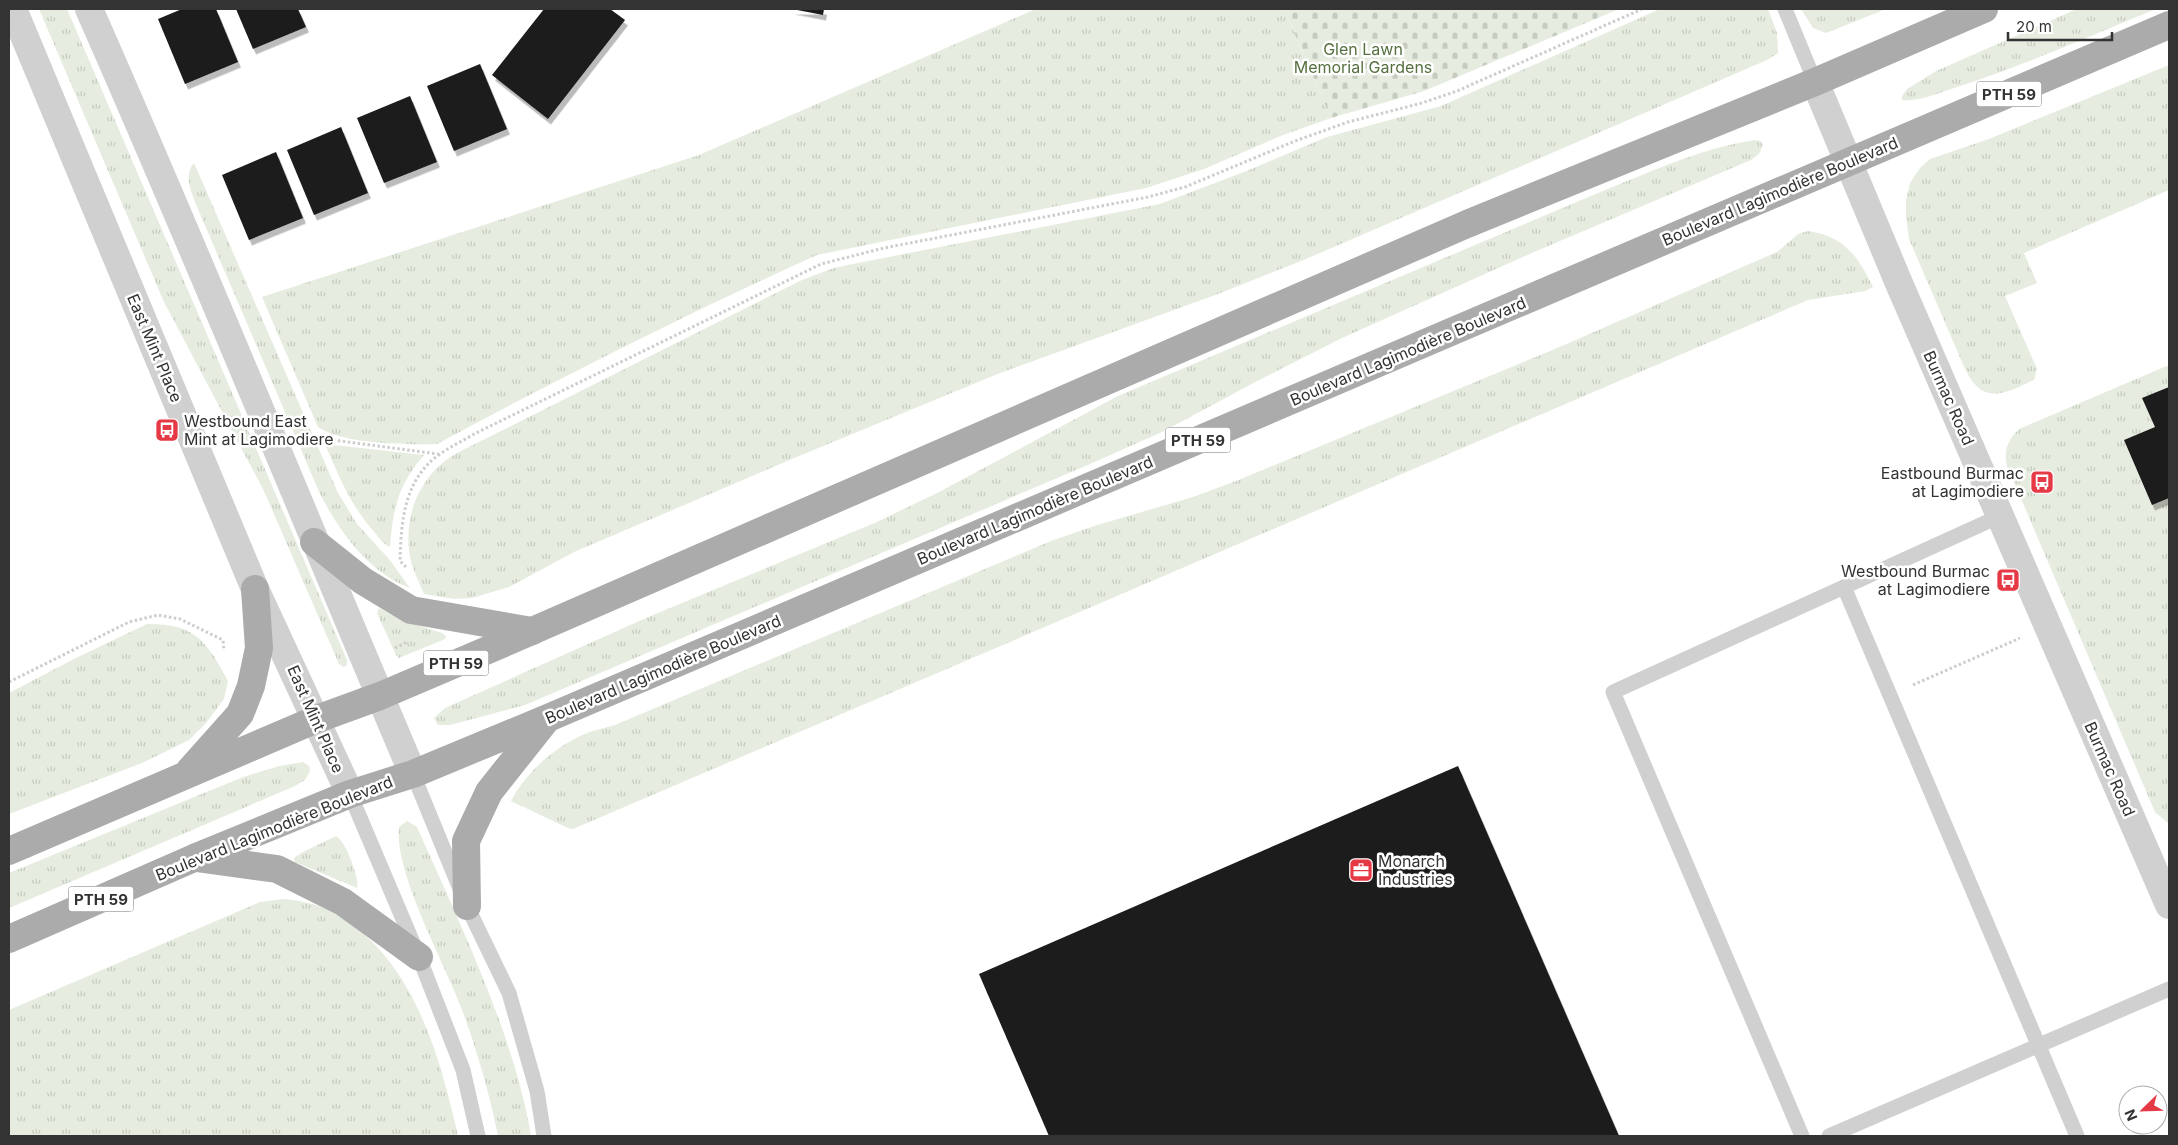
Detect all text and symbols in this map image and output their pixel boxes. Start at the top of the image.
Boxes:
scale bar [2008,10,2112,42]
text: 20 m [2016,17,2052,36]
park label: Glen Lawn Memorial Gardens [1294,39,1432,77]
road number: PTH 59 [1976,82,2042,106]
street label: Boulevard Lagimodière Boulevard [1659,132,1901,250]
street label: East Mint Place [123,291,187,405]
street label: Boulevard Lagimodière Boulevard [1287,292,1529,410]
street label: Burmac Road [1919,348,1979,448]
place label: Westbound East Mint at Lagimodiere [184,411,334,449]
bus stop icon: Westbound East Mint at Lagimodiere [154,417,180,443]
road number: PTH 59 [1166,428,1230,452]
street label: Boulevard Lagimodière Boulevard [914,451,1156,569]
place label: Eastbound Burmac at Lagimodiere [1881,463,2024,501]
bus stop icon: Eastbound Burmac at Lagimodiere [2029,469,2055,495]
place label: Westbound Burmac at Lagimodiere [1841,561,1990,599]
bus stop icon: Westbound Burmac at Lagimodiere [1995,567,2021,593]
street label: Boulevard Lagimodière Boulevard [542,610,784,728]
road number: PTH 59 [424,650,488,676]
street label: East Mint Place [283,662,349,776]
street label: Burmac Road [2080,719,2140,819]
street label: Boulevard Lagimodière Boulevard [152,771,396,885]
place label: Monarch Industries [1378,851,1453,889]
office icon: Monarch Industries [1348,857,1374,883]
road number: PTH 59 [68,886,134,912]
north arrow [2118,1085,2168,1135]
text: N [2121,1107,2140,1124]

